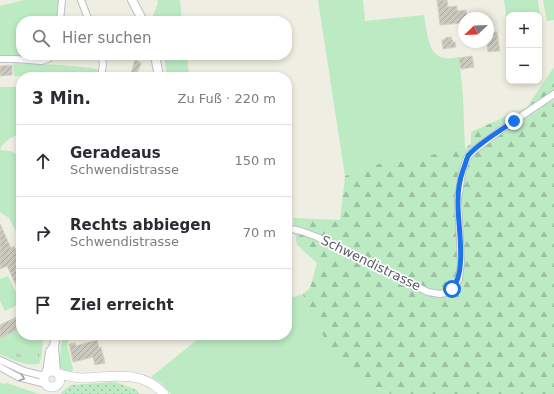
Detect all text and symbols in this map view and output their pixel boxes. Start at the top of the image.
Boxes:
north arrow [458,12,494,48]
map controls [506,12,542,84]
button: + [506,12,542,48]
search box [16,16,292,60]
icon: search [30,27,52,49]
text: Hier suchen [62,29,151,47]
button: − [506,48,542,84]
text: 3 Min. [32,88,91,108]
text: Zu Fuß · 220 m [178,91,276,106]
route end [505,112,523,130]
text: Geradeaus [70,144,161,162]
icon: ahead [32,150,54,172]
text: 150 m [234,153,276,168]
text: Schwendistrasse [70,162,179,177]
text: Rechts abbiegen [70,216,211,234]
icon: right [32,222,54,244]
text: 70 m [243,225,276,240]
street label: Schwendistrasse [319,232,423,294]
text: Schwendistrasse [70,234,179,249]
route start [443,280,461,298]
icon: arrive [32,294,54,316]
text: Ziel erreicht [70,296,174,314]
one-way arrow [18,373,25,381]

